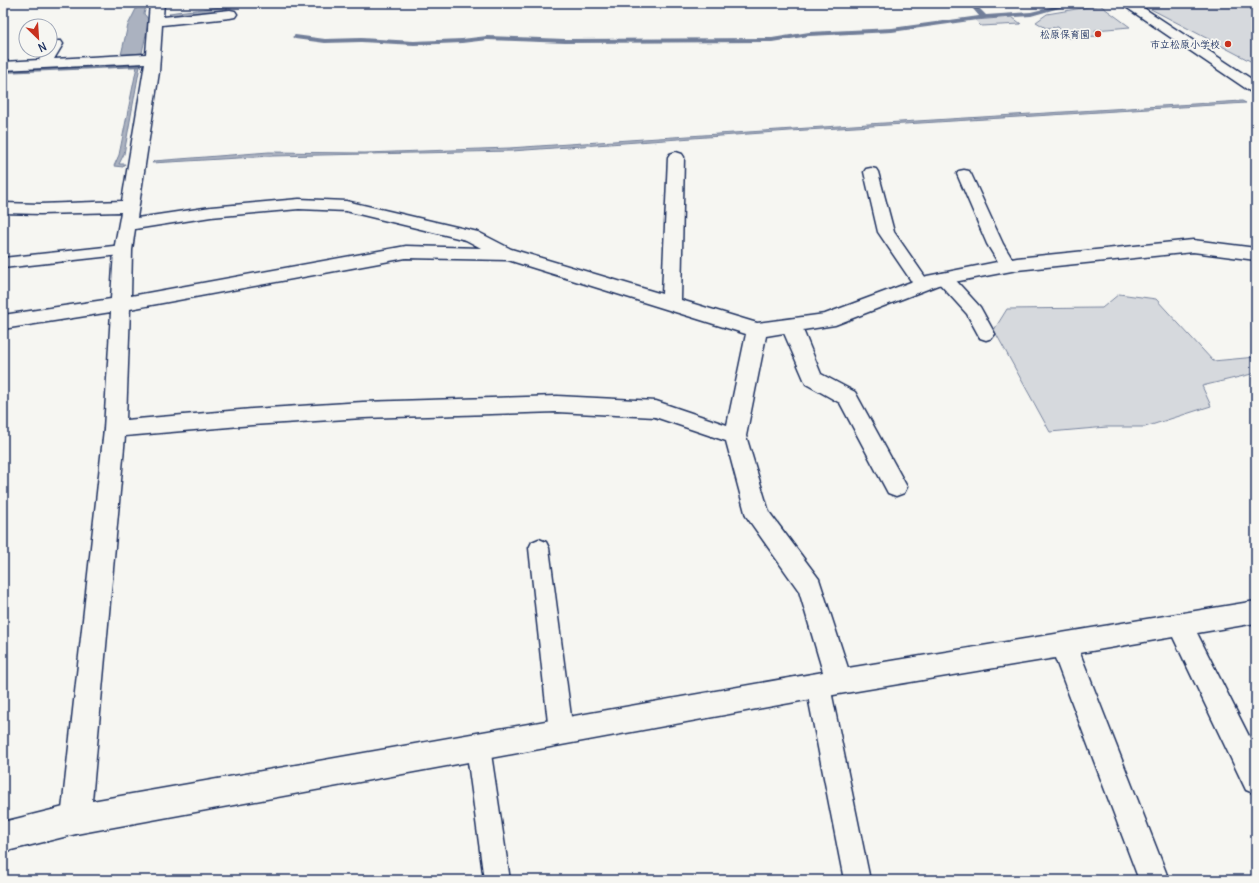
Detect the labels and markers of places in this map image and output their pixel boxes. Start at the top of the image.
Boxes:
place label: 松原保育園 [1040,28,1090,41]
marker: 松原保育園 [1093,29,1103,39]
place label: 市立松原小学校 [1150,38,1220,51]
marker: 市立松原小学校 [1223,39,1233,49]

